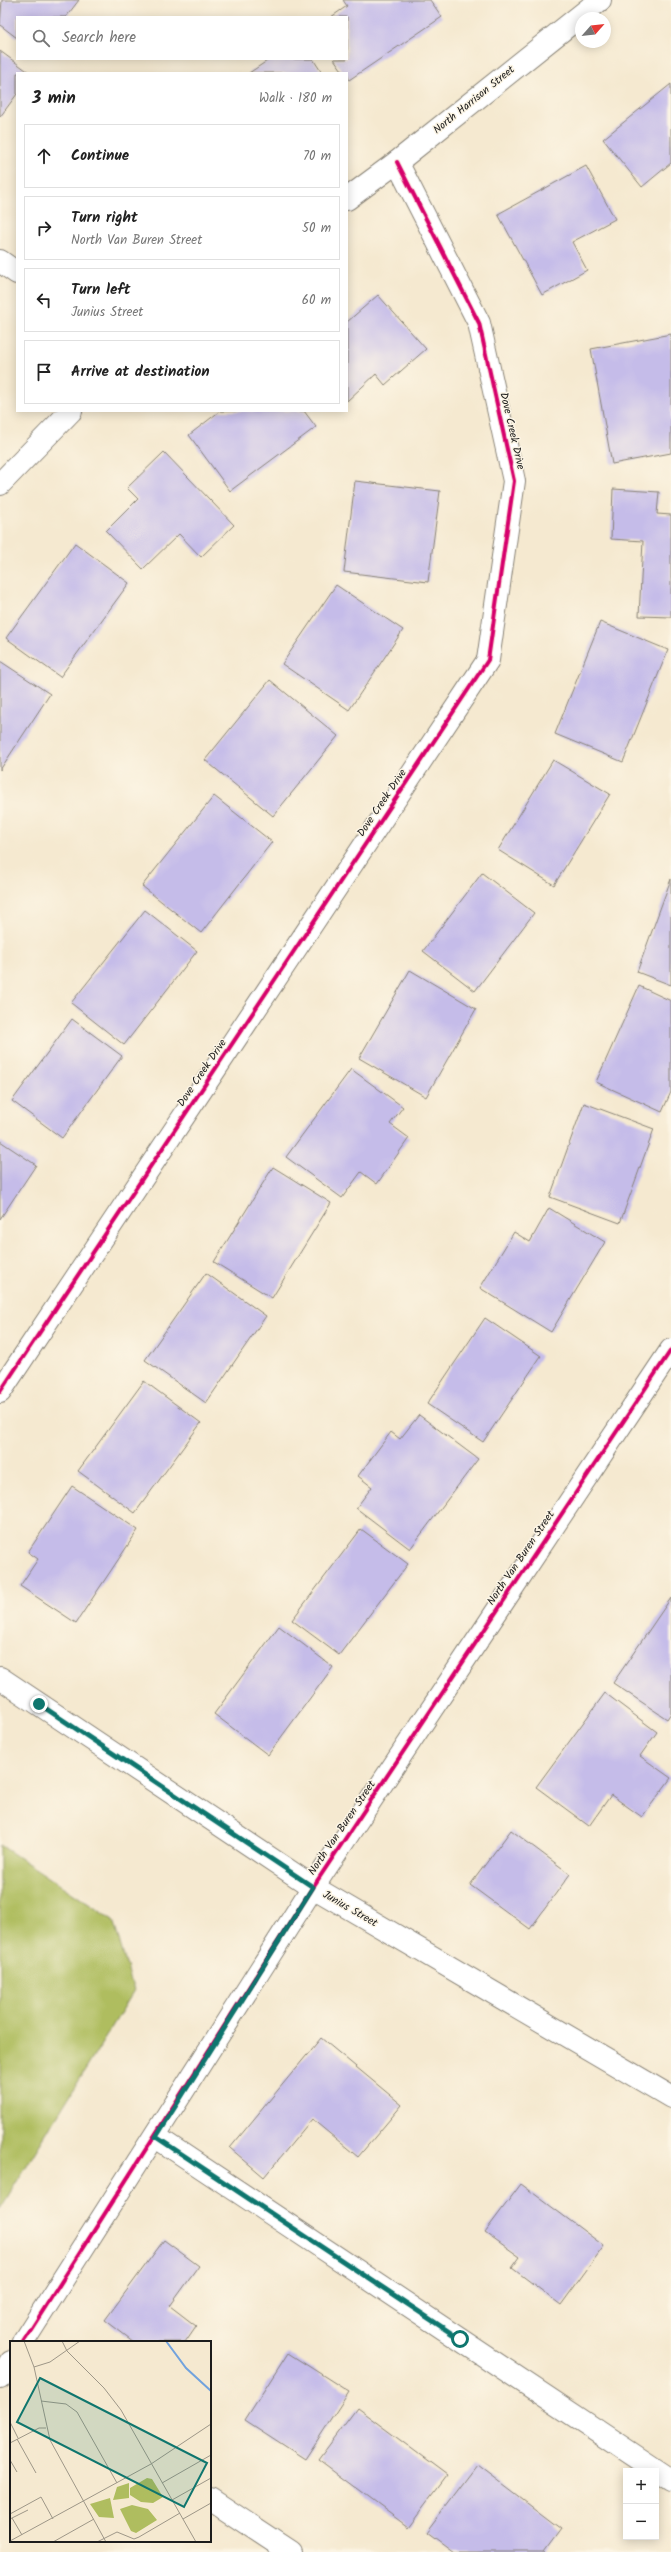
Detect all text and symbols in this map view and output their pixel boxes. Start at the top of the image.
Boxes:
north arrow [575,12,611,48]
search box [16,16,348,60]
text: Search here [62,26,136,50]
icon: search [30,27,52,49]
street label: North Harrison Street [429,61,519,139]
text: 3 min [32,85,76,112]
text: Walk · 180 m [259,88,332,109]
text: Continue [71,144,129,168]
icon: ahead [33,145,55,167]
text: 70 m [303,146,331,167]
text: Turn right [71,206,138,230]
icon: right [33,217,55,239]
text: 50 m [302,218,331,239]
text: North Van Buren Street [71,230,202,251]
text: Turn left [71,278,131,302]
icon: left [33,289,55,311]
text: 60 m [302,290,331,311]
text: Junius Street [71,302,143,323]
text: Arrive at destination [71,360,210,384]
icon: arrive [33,361,55,383]
street label: Dove Creek Drive [494,391,530,471]
street label: Dove Creek Drive [353,765,411,841]
street label: Dove Creek Drive [173,1035,231,1111]
street label: North Van Buren Street [483,1506,560,1609]
route end [30,1695,48,1713]
street label: North Van Buren Street [304,1776,381,1879]
street label: Junius Street [319,1886,382,1932]
route start [451,2330,469,2348]
inset map [10,2341,211,2542]
map controls [623,2468,659,2540]
button: + [623,2468,659,2504]
button: − [623,2504,659,2540]

